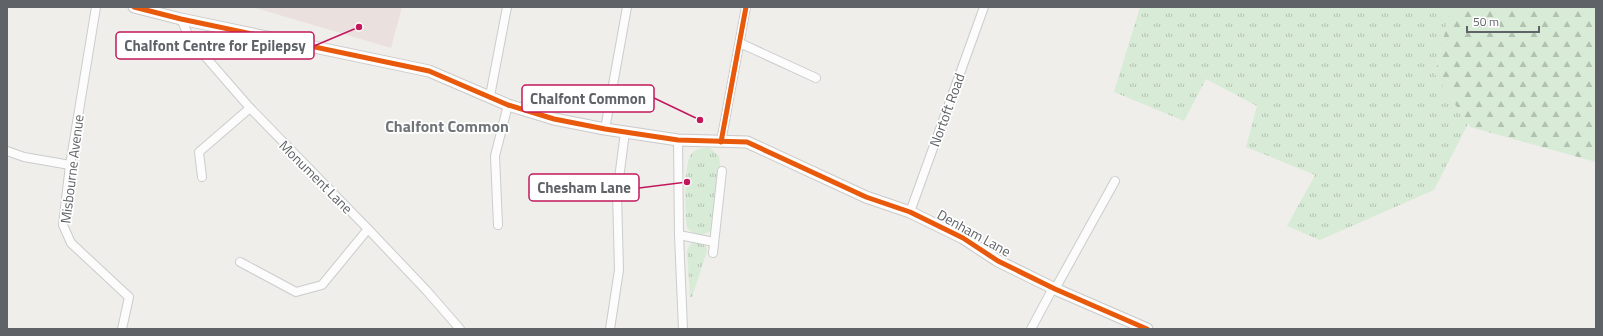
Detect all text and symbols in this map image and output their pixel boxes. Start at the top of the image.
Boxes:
scale bar [1467,8,1539,34]
text: 50 m [1473,12,1499,31]
callout: Chalfont Centre for Epilepsy [116,32,314,59]
text: Chalfont Centre for Epilepsy [124,34,306,57]
street label: Nortoft Road [924,70,970,150]
callout: Chalfont Common [522,85,654,112]
text: Chalfont Common [530,87,646,110]
street label: Misbourne Avenue [54,113,89,225]
district label: Chalfont Common [385,114,509,138]
street label: Monument Lane [275,135,358,218]
callout: Chesham Lane [529,174,639,201]
text: Chesham Lane [537,176,631,199]
street label: Denham Lane [934,204,1015,261]

